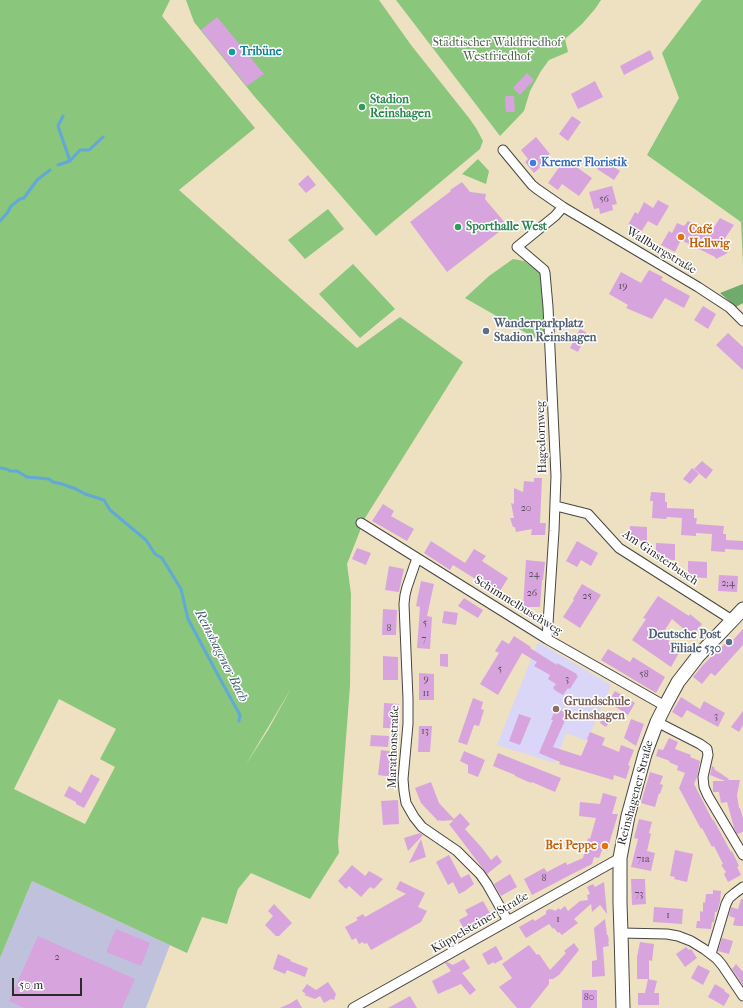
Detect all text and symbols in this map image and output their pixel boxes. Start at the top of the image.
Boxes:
park label: Städtischer Waldfriedhof Westfriedhof [433,36,561,64]
place label: Tribüne [240,45,282,59]
marker: Tribüne [227,47,237,57]
place label: Stadion Reinshagen [370,93,431,121]
marker: Stadion Reinshagen [357,102,367,112]
place label: Kremer Floristik [541,156,627,170]
marker: Kremer Floristik [528,158,538,168]
house number: 56 [599,194,609,206]
place label: Sporthalle West [466,220,547,234]
marker: Sporthalle West [453,222,463,232]
place label: Café Hellwig [689,223,730,251]
street label: Wallburgstraße [623,224,699,278]
marker: Café Hellwig [676,232,686,242]
house number: 19 [619,281,627,293]
place label: Wanderparkplatz Stadion Reinshagen [494,317,597,345]
marker: Wanderparkplatz Stadion Reinshagen [481,326,491,336]
street label: Hagedornweg [534,400,550,474]
house number: 20 [521,503,531,515]
street label: Am Ginsterbusch [619,527,701,589]
house number: 24 [528,569,540,581]
street label: Schimmelbuschweg [471,573,565,639]
house number: 2;4 [721,578,735,590]
house number: 26 [527,588,537,600]
house number: 25 [582,591,592,603]
water label: Reinshagener Bach [191,607,251,705]
house number: 5 [423,618,427,630]
house number: 8 [386,623,392,635]
place label: Deutsche Post Filiale 530 [648,628,721,656]
house number: 7 [422,634,426,646]
marker: Deutsche Post Filiale 530 [724,637,734,647]
house number: 5 [498,664,502,676]
house number: 58 [639,669,649,681]
house number: 9 [423,674,429,686]
house number: 3 [565,674,569,686]
house number: 11 [422,688,430,700]
place label: Grundschule Reinshagen [564,695,630,723]
marker: Grundschule Reinshagen [551,704,561,714]
street label: Marathonstraße [385,705,403,789]
house number: 3 [714,711,718,723]
house number: 13 [421,726,429,738]
street label: Reinshagener Straße [615,739,657,847]
place label: Bei Peppe [545,839,597,853]
marker: Bei Peppe [600,841,610,851]
house number: 71a [636,854,650,866]
house number: 8 [541,873,547,885]
street label: Küppelsteiner Straße [429,889,531,957]
house number: 73 [635,889,643,901]
house number: 1 [666,910,670,922]
house number: 1 [556,914,560,926]
house number: 2 [54,952,60,964]
scale bar [14,970,84,996]
text: 50 m [19,978,43,992]
house number: 80 [584,992,594,1004]

